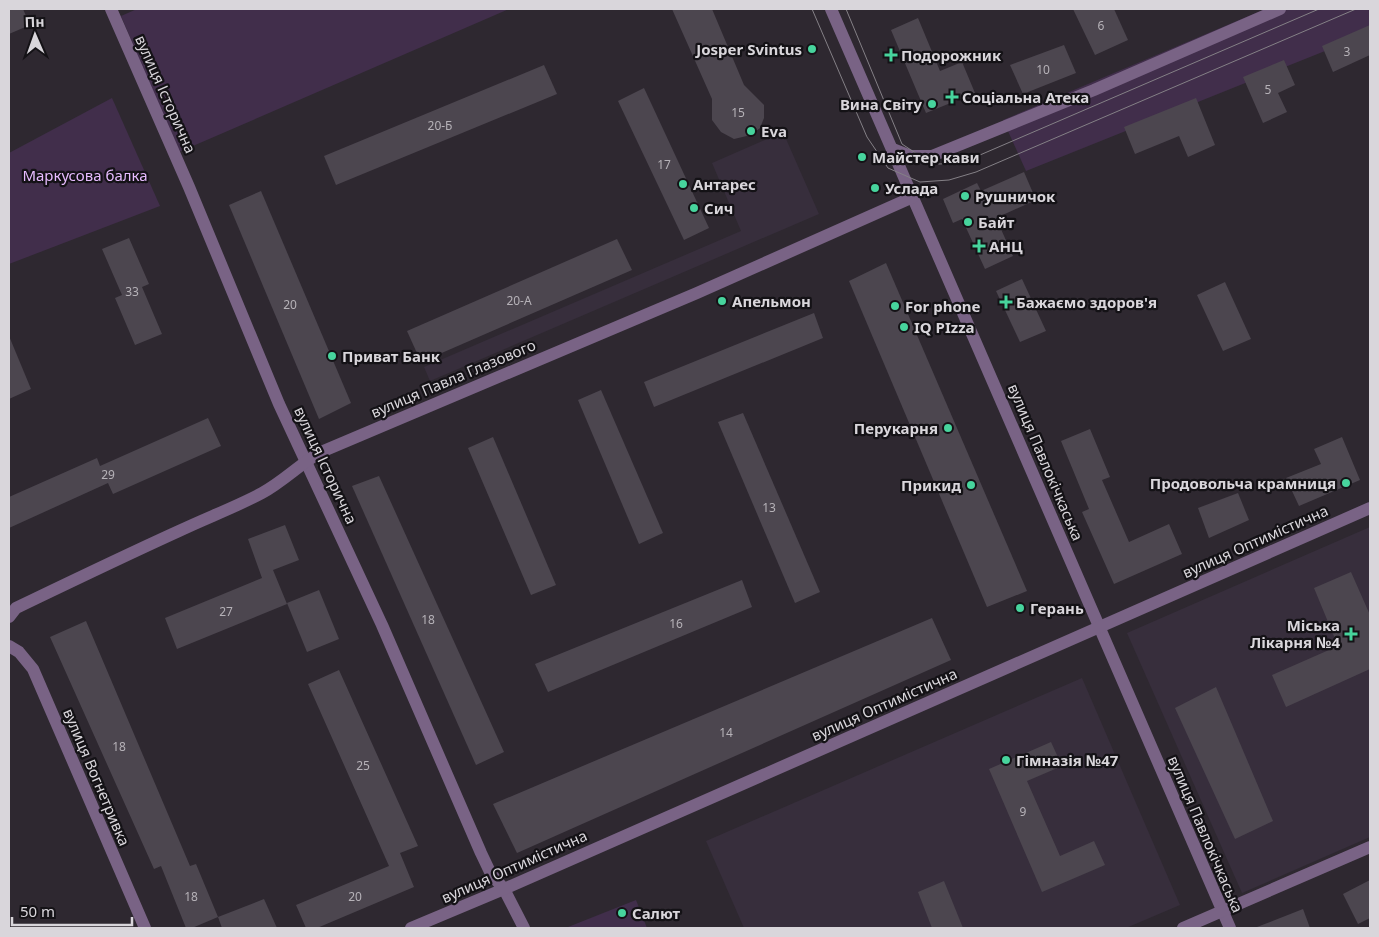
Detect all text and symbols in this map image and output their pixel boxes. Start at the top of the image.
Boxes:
north arrow [10,10,60,60]
text: Пн [24,12,45,31]
house number: 6 [1098,17,1105,34]
street label: вулиця Історична [131,32,201,156]
place label: Josper Svintus [694,39,802,59]
marker: Josper Svintus [806,43,818,55]
house number: 3 [1344,43,1351,60]
place label: Подорожник [901,45,1002,65]
marker: Подорожник [885,49,897,61]
house number: 10 [1036,61,1050,78]
house number: 5 [1265,81,1272,98]
place label: Соціальна Атека [962,87,1089,107]
marker: Соціальна Атека [946,91,958,103]
place label: Вина Світу [840,94,922,114]
marker: Вина Світу [926,98,938,110]
house number: 15 [731,104,745,121]
house number: 20-Б [428,117,452,134]
place label: Eva [761,121,787,141]
marker: Eva [745,125,757,137]
place label: Майстер кави [872,147,980,167]
marker: Майстер кави [856,151,868,163]
house number: 17 [657,156,671,173]
park label: Маркусова балка [22,165,148,185]
place label: Антарес [693,174,756,194]
marker: Антарес [677,178,689,190]
place label: Услада [885,178,938,198]
marker: Услада [869,182,881,194]
place label: Рушничок [975,186,1056,206]
marker: Рушничок [959,190,971,202]
place label: Сич [704,198,733,218]
marker: Сич [688,202,700,214]
place label: Байт [978,212,1015,232]
marker: Байт [962,216,974,228]
place label: АНЦ [989,236,1023,256]
marker: АНЦ [973,240,985,252]
house number: 33 [125,283,139,300]
place label: Апельмон [732,291,811,311]
house number: 20-А [506,292,532,309]
place label: Бажаємо здоров'я [1016,292,1157,312]
marker: Апельмон [716,295,728,307]
house number: 20 [283,296,297,313]
place label: For phone [905,296,981,316]
marker: Бажаємо здоров'я [1000,296,1012,308]
marker: For phone [889,300,901,312]
place label: IQ PIzza [914,317,975,337]
marker: IQ PIzza [898,321,910,333]
street label: вулиця Павла Глазового [368,334,539,422]
place label: Приват Банк [342,346,441,366]
marker: Приват Банк [326,350,338,362]
street label: вулиця Павлокічкаська [1004,380,1088,544]
street label: вулиця Історична [290,403,362,527]
place label: Перукарня [854,418,938,438]
marker: Перукарня [942,422,954,434]
house number: 29 [101,466,115,483]
place label: Продовольча крамниця [1150,473,1336,493]
place label: Прикид [901,475,961,495]
marker: Продовольча крамниця [1340,477,1352,489]
marker: Прикид [965,479,977,491]
house number: 13 [762,499,776,516]
street label: вулиця Оптимістична [1179,500,1331,582]
place label: Герань [1030,598,1084,618]
marker: Герань [1014,602,1026,614]
house number: 27 [219,603,233,620]
house number: 18 [421,611,435,628]
house number: 16 [669,615,683,632]
place label: Міська Лікарня №4 [1250,615,1340,652]
marker: Міська Лікарня №4 [1344,627,1358,641]
street label: вулиця Оптимістична [808,663,960,745]
street label: вулиця Вогнетривка [59,705,135,849]
house number: 14 [719,724,733,741]
house number: 18 [112,738,126,755]
place label: Гімназія №47 [1016,750,1119,770]
street label: вулиця Павлокічкаська [1164,752,1248,916]
marker: Гімназія №47 [1000,754,1012,766]
house number: 25 [356,757,370,774]
house number: 9 [1020,803,1027,820]
street label: вулиця Оптимістична [438,825,590,907]
house number: 18 [184,888,198,905]
house number: 20 [348,888,362,905]
scale bar [12,894,132,926]
text: 50 m [20,901,55,921]
place label: Салют [632,903,681,923]
marker: Салют [616,907,628,919]

